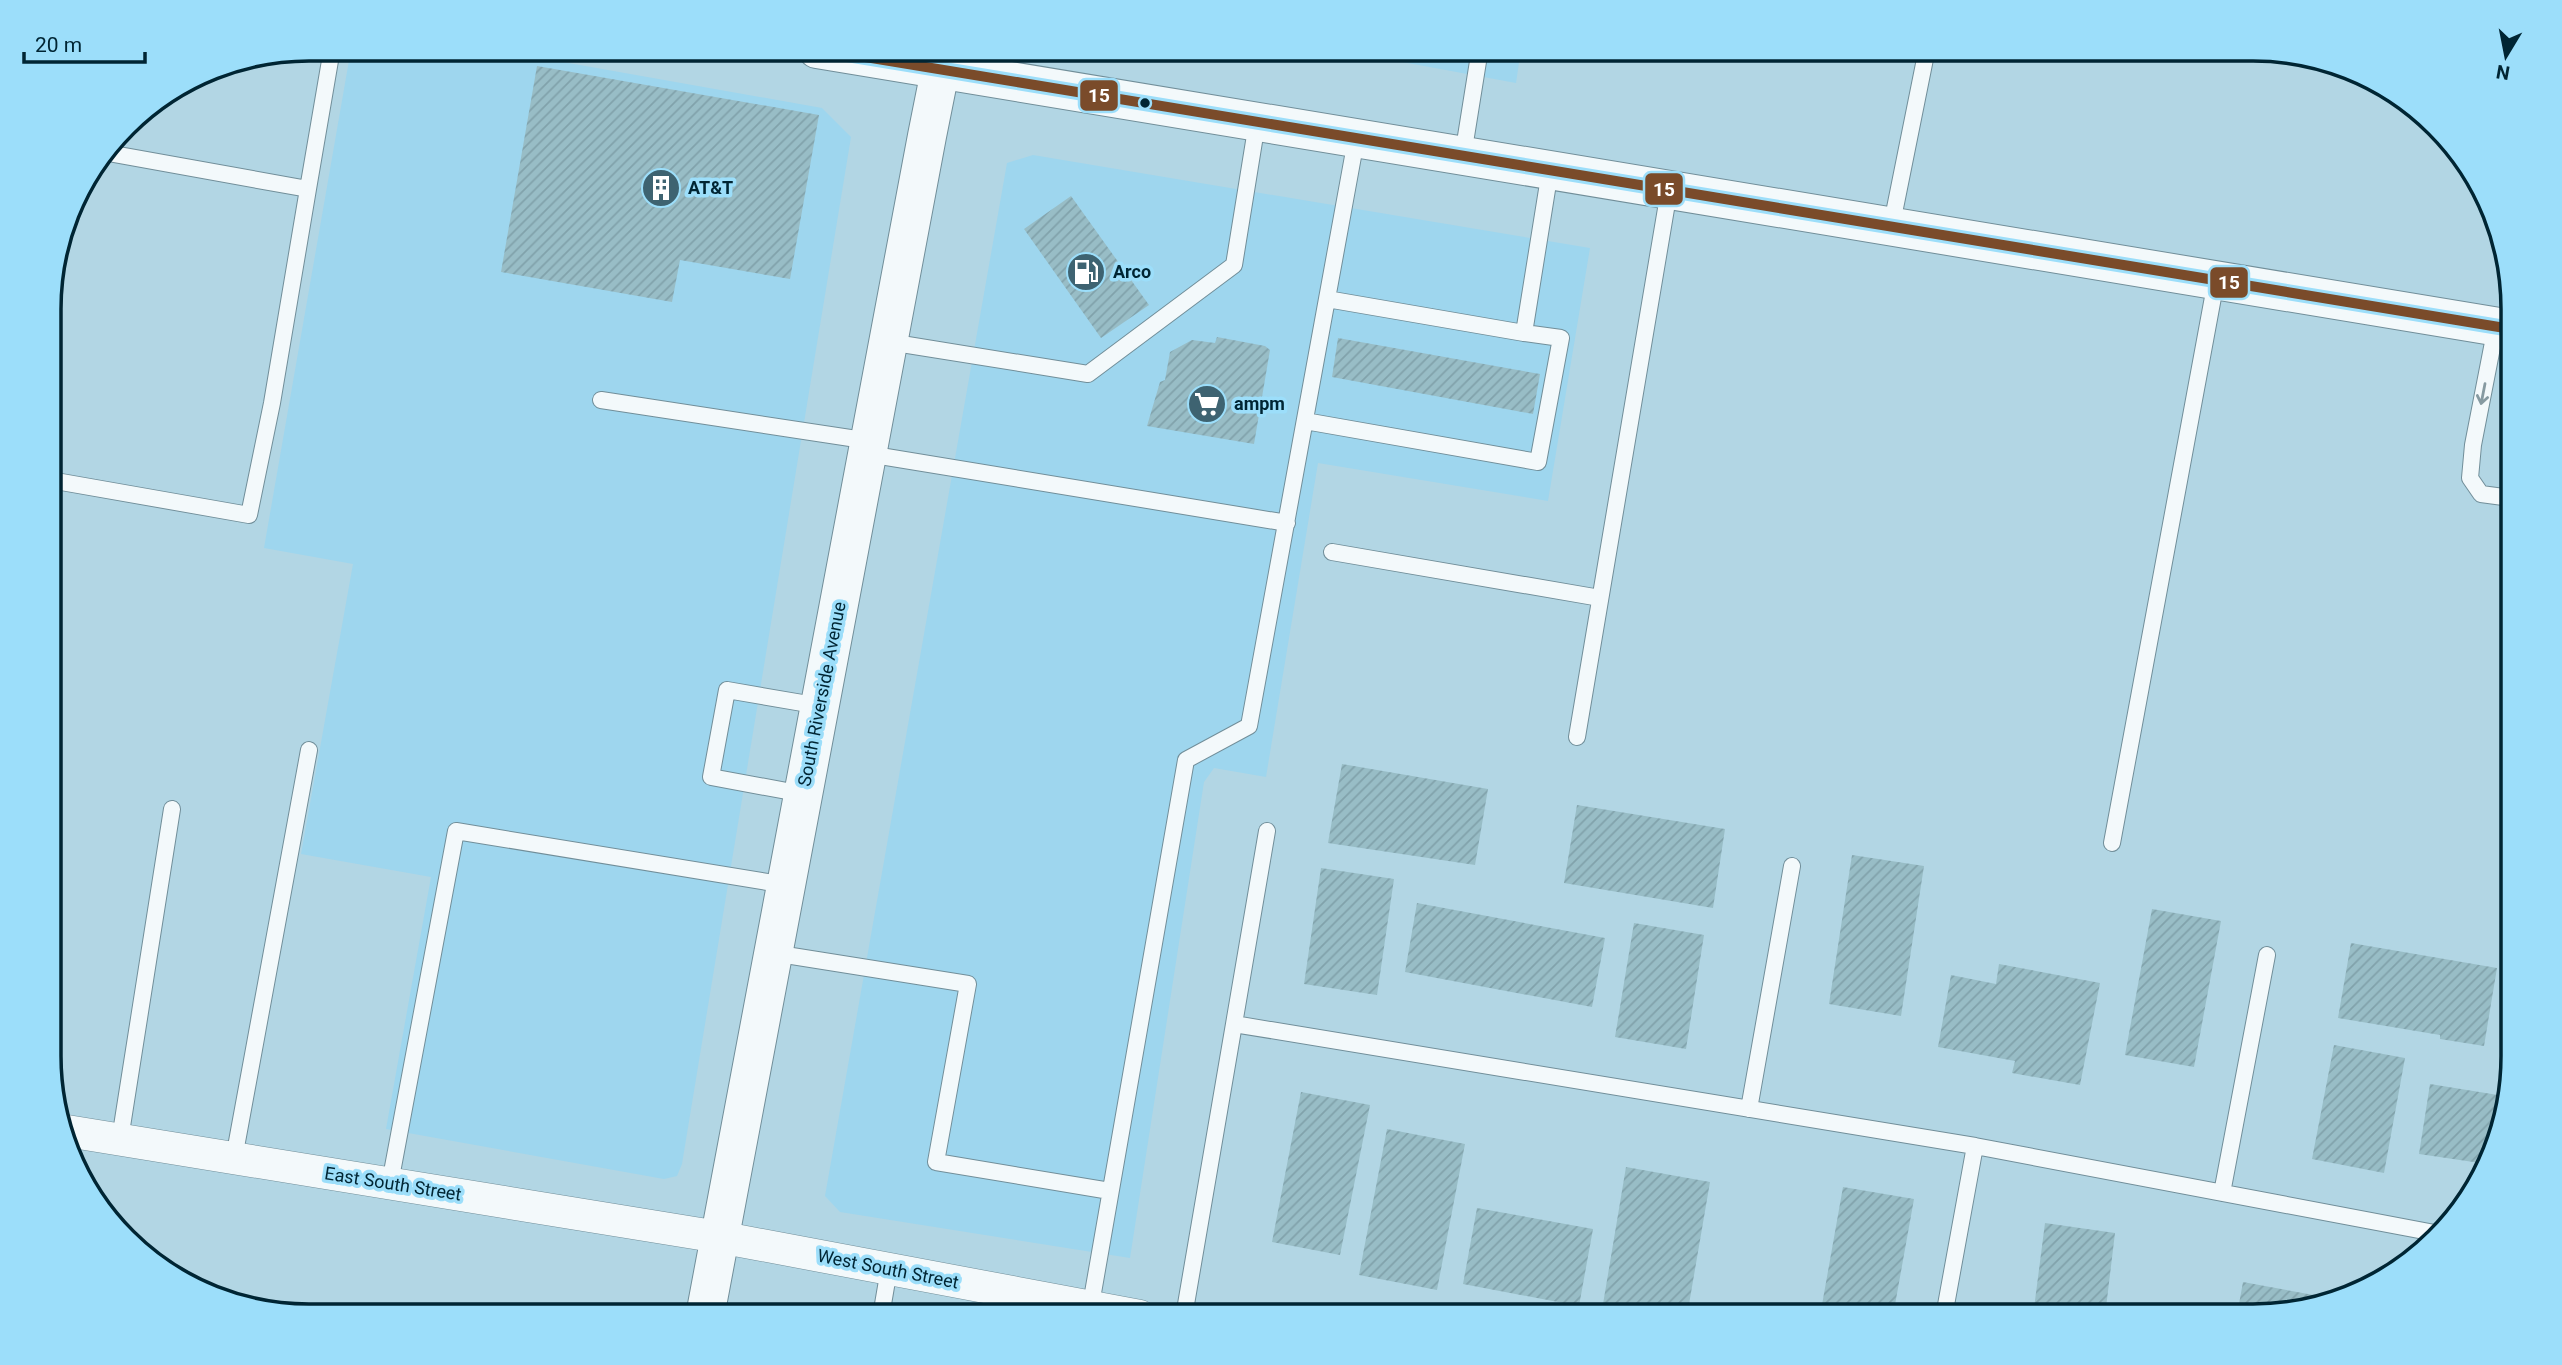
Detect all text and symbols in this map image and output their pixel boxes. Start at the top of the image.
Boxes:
scale bar [24,21,145,65]
north arrow [2471,21,2541,91]
text: 20 m [35,33,82,57]
text: N [2495,60,2512,85]
line badge: 15 [1079,79,1119,112]
text: 15 [1088,84,1110,107]
unlabelled marker [1138,96,1152,110]
building icon: AT&T [640,167,682,209]
line badge: 15 [1644,172,1684,206]
place label: AT&T [688,177,733,198]
text: 15 [1653,178,1675,201]
fuel station icon: Arco [1065,251,1107,293]
place label: Arco [1113,261,1151,282]
line badge: 15 [2209,266,2249,299]
text: 15 [2218,271,2240,294]
one-way arrow [2476,382,2489,405]
supermarket icon: ampm [1186,383,1228,425]
place label: ampm [1234,393,1285,414]
street label: South Riverside Avenue [793,600,850,788]
street label: East South Street [323,1162,463,1205]
street label: West South Street [816,1245,961,1293]

